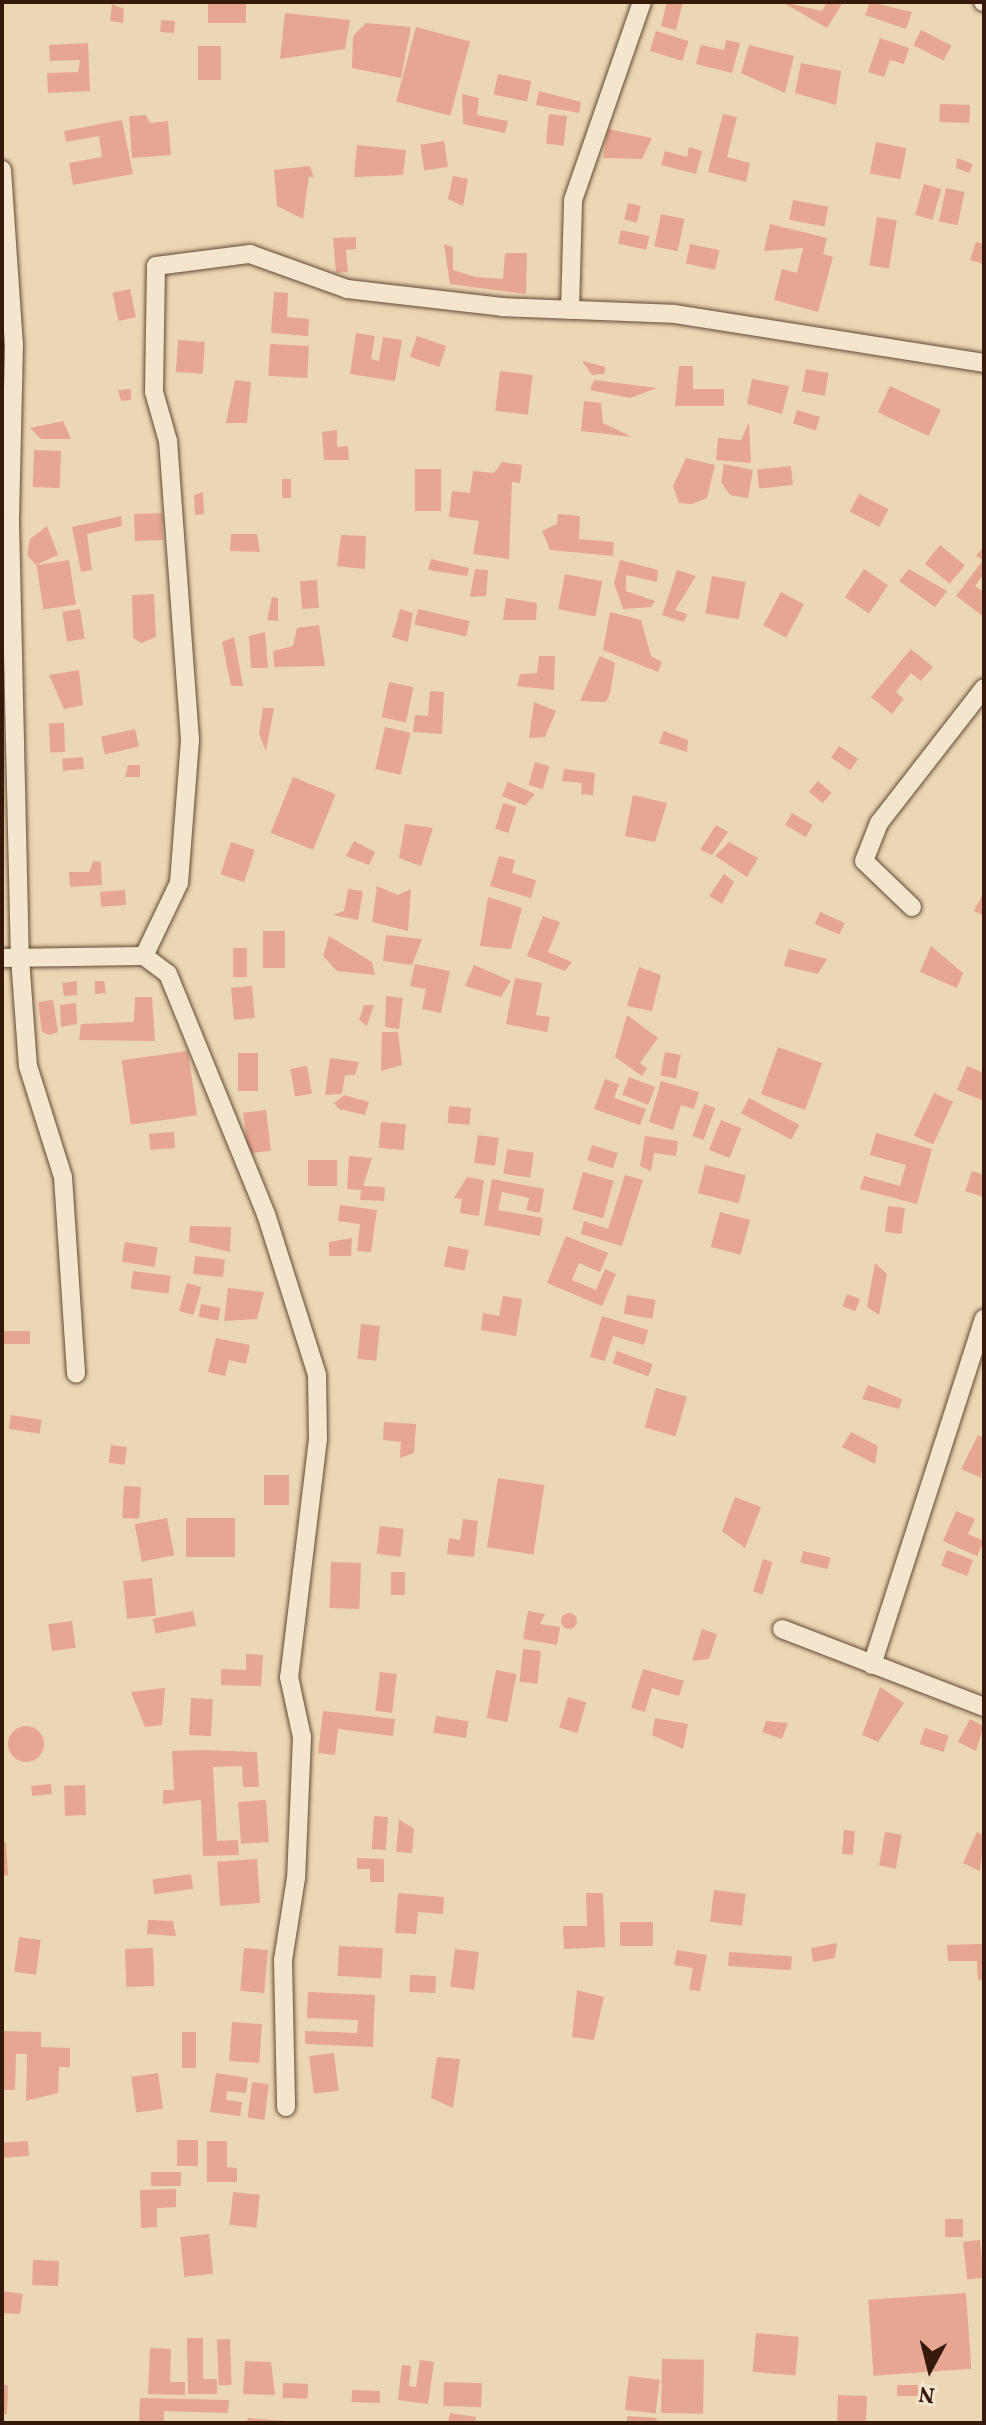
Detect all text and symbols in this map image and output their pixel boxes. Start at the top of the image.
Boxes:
north arrow [890,2329,970,2409]
text: N [917,2377,937,2410]

